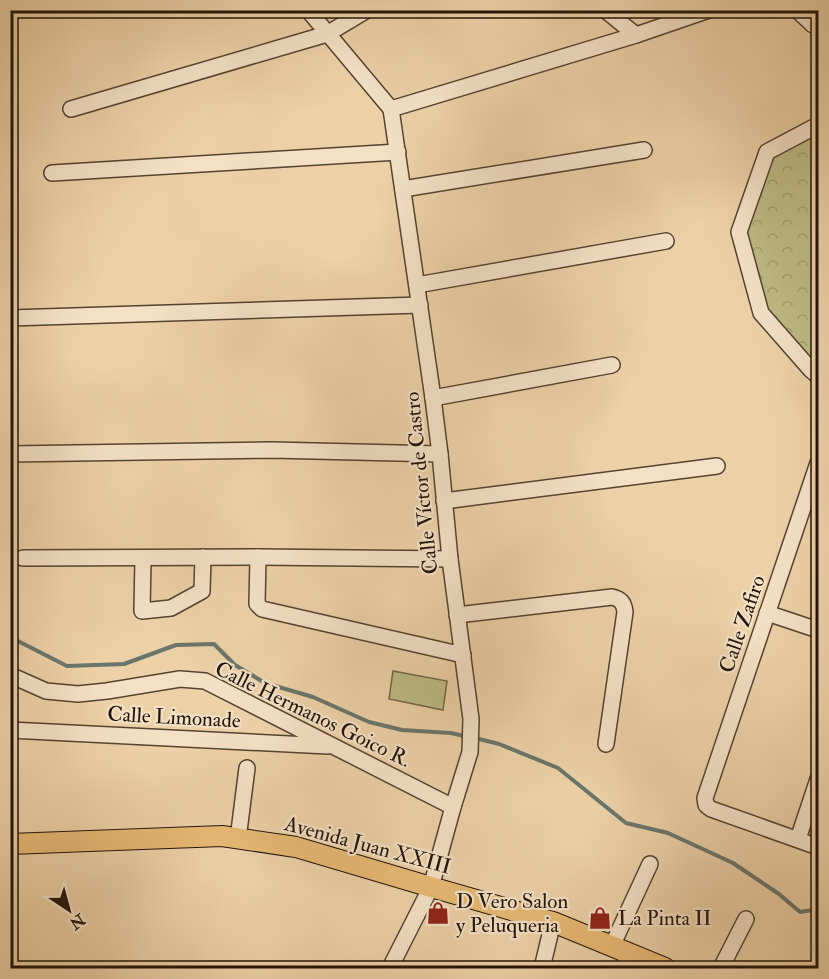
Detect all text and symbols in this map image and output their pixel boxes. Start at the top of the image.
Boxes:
street label: Calle Víctor de Castro [398,390,445,576]
street label: Calle Zafiro [713,572,772,677]
street label: Calle Hermanos Goico R. [210,655,415,774]
street label: Calle Limonade [107,701,242,734]
street label: Avenida Juan XXIII [281,810,454,881]
north arrow [39,880,99,940]
place label: D Vero Salon y Peluqueria [456,888,568,939]
shop icon: D Vero Salon y Peluqueria [425,900,451,926]
shop icon: La Pinta II [587,905,613,931]
place label: La Pinta II [618,905,712,932]
text: N [65,908,90,934]

